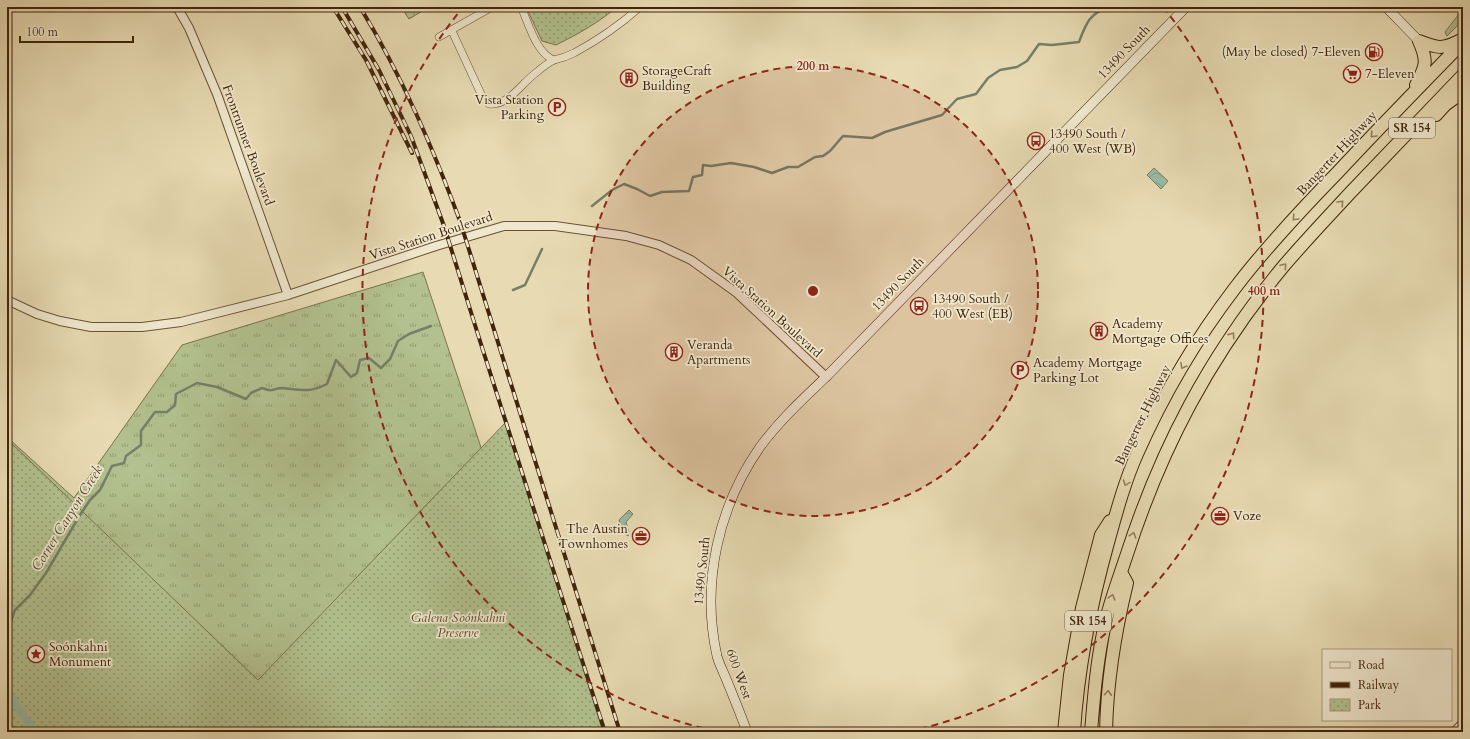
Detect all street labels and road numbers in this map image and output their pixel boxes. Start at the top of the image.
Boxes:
street label: 13490 South [1094,21,1154,83]
street label: Frontrunner Boulevard [218,82,278,208]
street label: Bangerter Highway [1293,107,1381,199]
road number: SR 154 [1389,118,1435,138]
street label: Vista Station Boulevard [367,208,495,264]
street label: 13490 South [868,253,928,315]
street label: Vista Station Boulevard [718,262,826,362]
street label: Bangerter Highway [1111,362,1175,468]
street label: 13490 South [689,536,715,606]
road number: SR 154 [1065,611,1111,631]
street label: 600 West [722,646,756,702]

